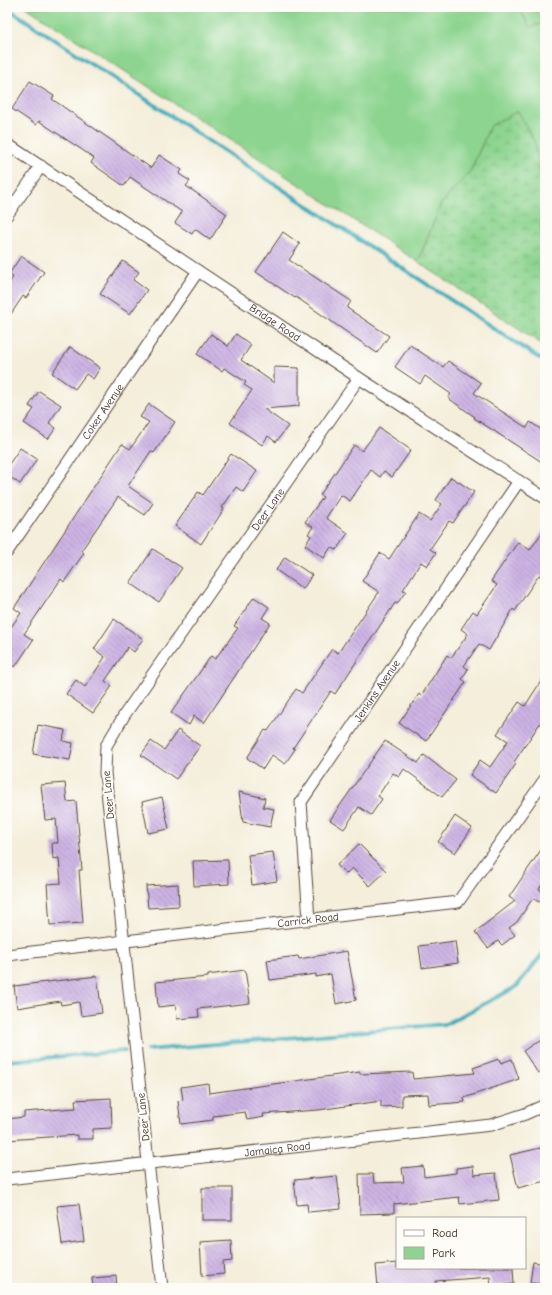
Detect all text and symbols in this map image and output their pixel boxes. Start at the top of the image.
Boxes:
street label: Bridge Road [247,301,303,344]
street label: Coker Avenue [79,381,127,442]
street label: Deer Lane [249,485,288,533]
street label: Jenkins Avenue [351,657,403,724]
street label: Deer Lane [100,770,117,820]
street label: Carrick Road [277,910,340,930]
street label: Deer Lane [134,1092,153,1142]
street label: Jamaica Road [244,1139,311,1159]
legend [396,1217,526,1269]
text: Road [432,1226,458,1240]
text: Park [432,1246,455,1260]

